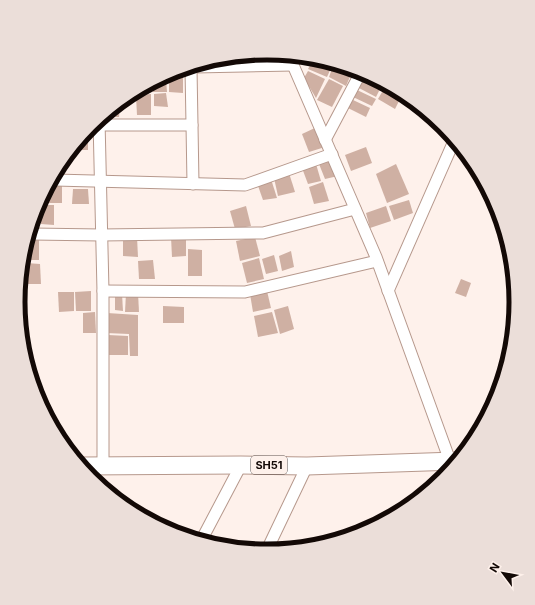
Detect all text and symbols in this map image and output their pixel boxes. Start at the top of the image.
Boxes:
road number: SH51 [251,456,287,474]
north arrow [483,553,523,593]
text: N [486,560,503,575]

